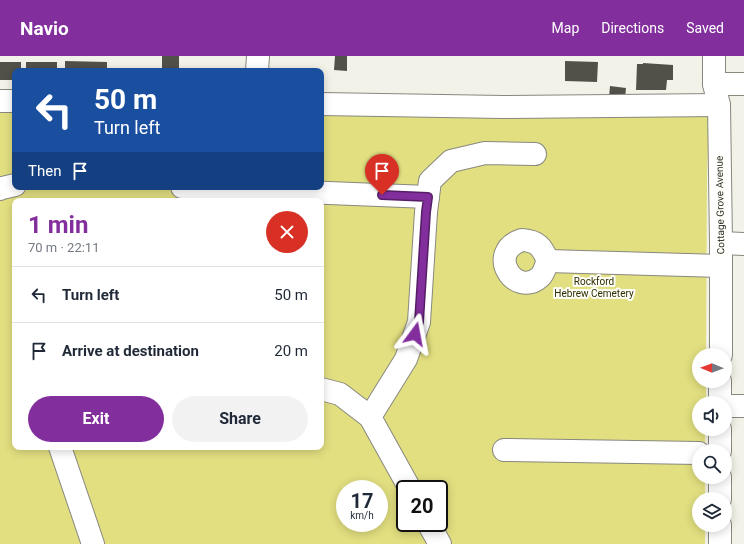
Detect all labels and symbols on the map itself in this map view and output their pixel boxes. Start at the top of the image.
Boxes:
pin [365,154,399,195]
street label: Cottage Grove Avenue [714,156,726,254]
park label: Rockford Hebrew Cemetery [554,276,634,299]
position arrow [394,313,436,355]
north arrow [692,348,732,388]
speed limit sign: 20 [396,480,448,532]

